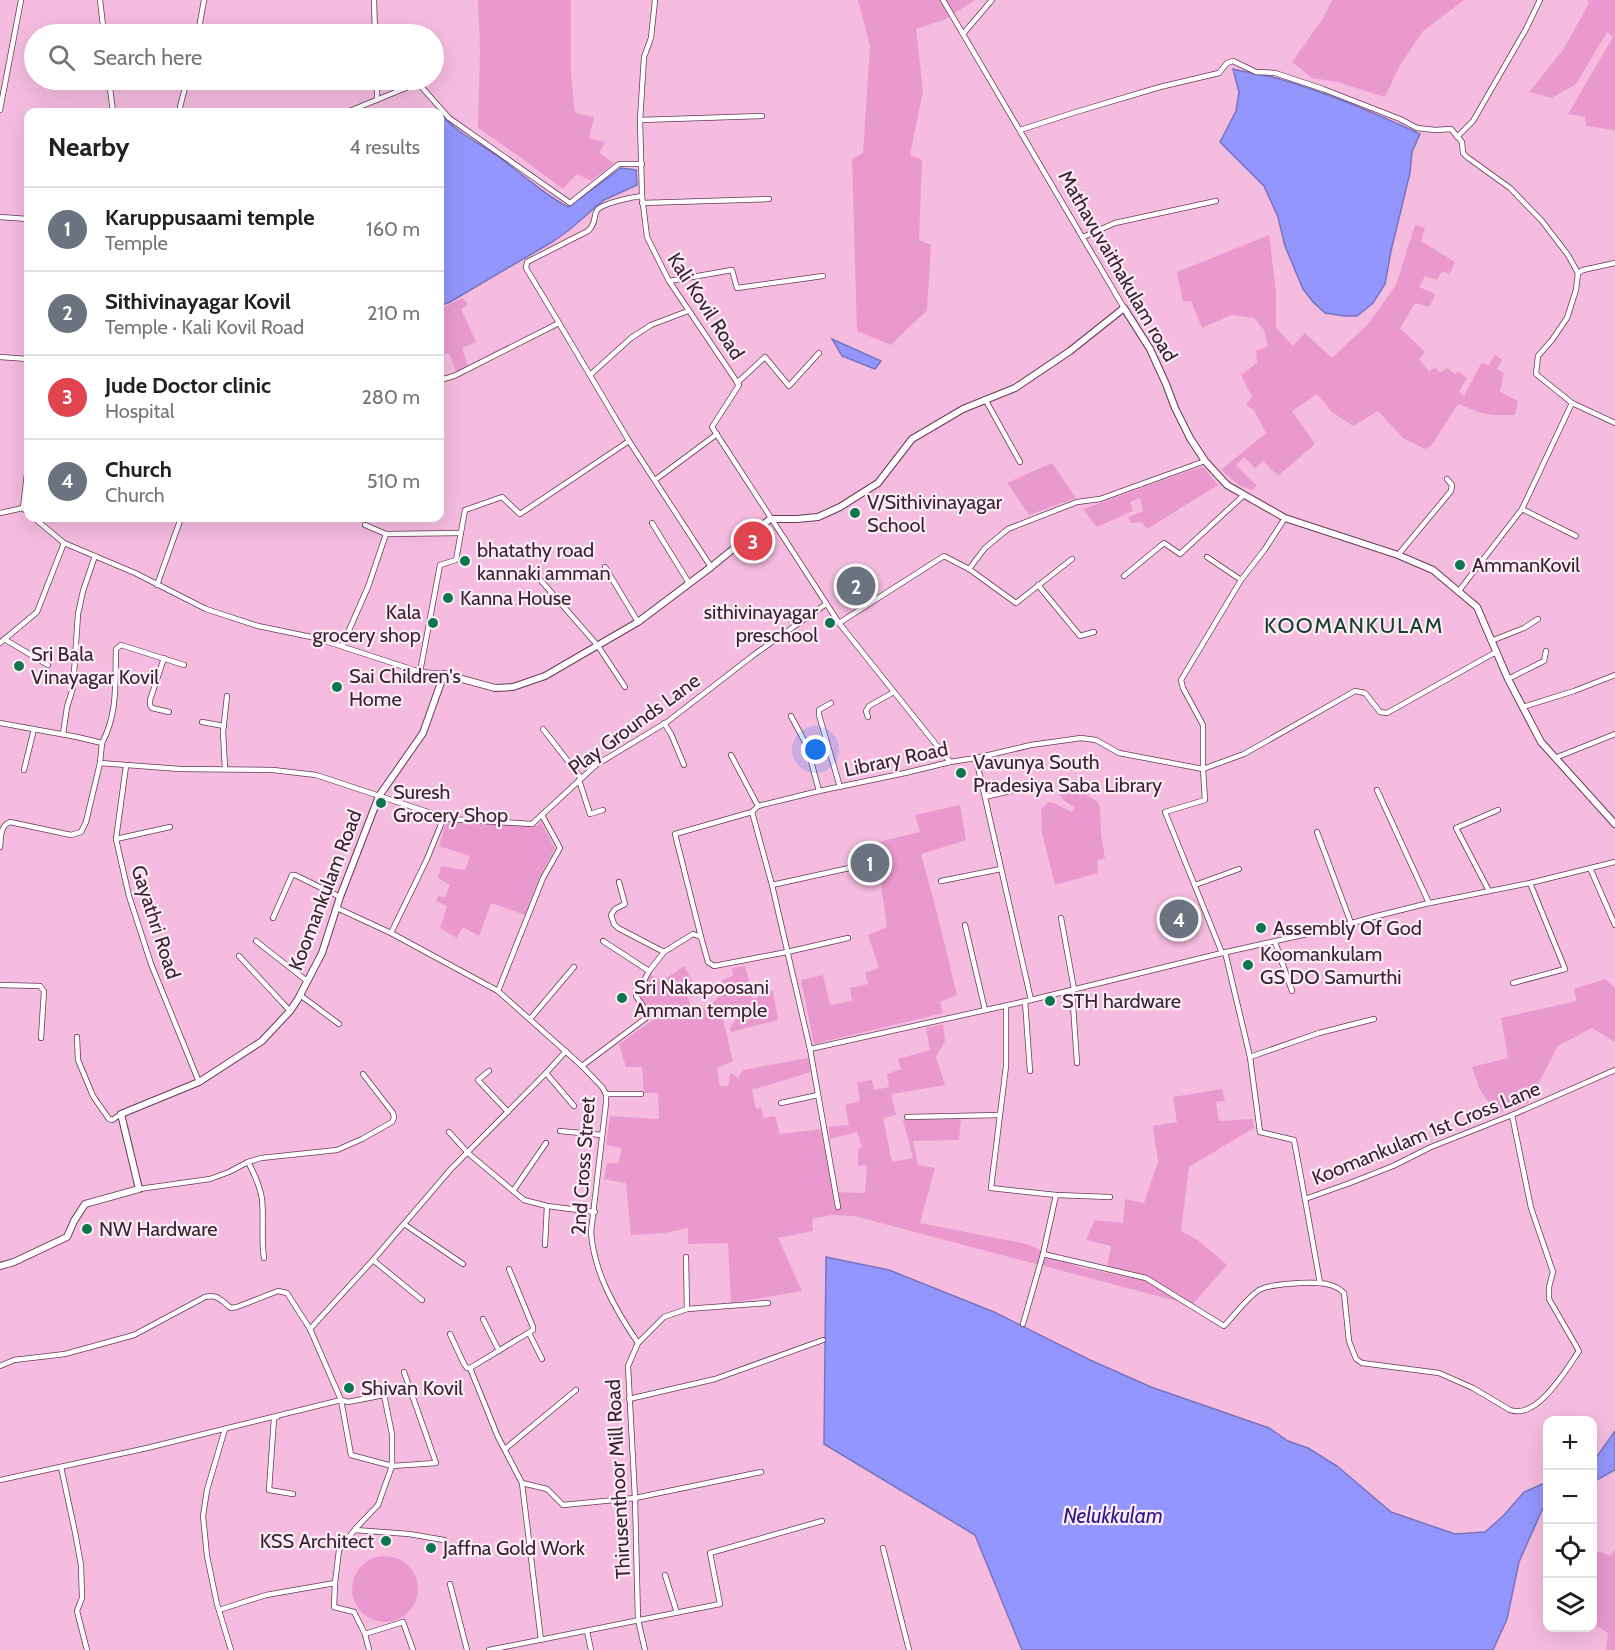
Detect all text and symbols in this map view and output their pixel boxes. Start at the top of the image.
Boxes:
search box [24,24,444,90]
icon: search [45,41,78,74]
text: Search here [93,44,202,71]
text: Nearby [48,131,129,163]
text: 4 results [349,135,420,159]
street label: Mathavuvaithakulam road [1053,166,1183,366]
text: Karuppusaami temple [105,204,315,231]
text: 1 [64,217,71,241]
text: 160 m [366,217,420,241]
text: Temple [105,231,168,255]
street label: Kali Kovil Road [663,248,749,364]
text: Sithivinayagar Kovil [105,288,291,315]
text: 2 [62,301,73,325]
text: 210 m [367,301,420,325]
text: Temple · Kali Kovil Road [105,315,304,339]
text: Jude Doctor clinic [105,372,271,399]
text: 3 [62,385,73,409]
text: 280 m [361,385,420,409]
text: Hospital [105,399,175,423]
text: Church [105,456,172,483]
text: 4 [61,469,74,493]
text: 510 m [367,469,420,493]
text: Church [105,483,165,507]
place label: V/Sithivinayagar School [867,490,1003,537]
marker: V/Sithivinayagar School [848,506,862,520]
pin: 3 [734,518,772,564]
place label: bhatathy road kannaki amman [477,538,611,585]
place label: AmmanKovil [1472,553,1580,577]
marker: bhatathy road kannaki amman [458,554,472,568]
marker: AmmanKovil [1453,558,1467,572]
pin: 2 [836,564,876,608]
place label: Kanna House [460,586,571,610]
marker: Kanna House [441,591,455,605]
place label: Kala grocery shop [313,600,421,647]
place label: sithivinayagar preschool [704,600,819,647]
district label: KOOMANKULAM [1264,612,1444,639]
marker: Kala grocery shop [426,616,440,630]
marker: sithivinayagar preschool [823,616,837,630]
place label: Sri Bala Vinayagar Kovil [31,642,159,689]
marker: Sri Bala Vinayagar Kovil [12,659,26,673]
place label: Sai Children's Home [349,664,461,711]
street label: Play Grounds Lane [564,668,704,780]
marker: Sai Children's Home [330,680,344,694]
your location [801,735,830,764]
street label: Library Road [842,736,950,782]
place label: Vavunya South Pradesiya Saba Library [973,750,1162,797]
marker: Vavunya South Pradesiya Saba Library [954,766,968,780]
place label: Suresh Grocery Shop [393,780,508,827]
marker: Suresh Grocery Shop [374,796,388,810]
street label: Koomankulam Road [283,806,367,974]
pin: 1 [850,840,890,886]
street label: Gayathri Road [126,862,186,982]
pin: 4 [1160,896,1198,942]
place label: Assembly Of God [1273,916,1422,940]
marker: Assembly Of God [1254,921,1268,935]
place label: Koomankulam GS DO Samurthi [1260,942,1402,989]
marker: Koomankulam GS DO Samurthi [1241,958,1255,972]
place label: Sri Nakapoosani Amman temple [634,975,769,1022]
place label: STH hardware [1062,989,1181,1013]
marker: Sri Nakapoosani Amman temple [615,991,629,1005]
marker: STH hardware [1043,994,1057,1008]
street label: Koomankulam 1st Cross Lane [1308,1076,1544,1190]
street label: 2nd Cross Street [566,1096,600,1236]
place label: NW Hardware [99,1217,218,1241]
marker: NW Hardware [80,1222,94,1236]
place label: Shivan Kovil [361,1376,463,1400]
street label: Thirusenthoor Mill Road [601,1379,635,1579]
marker: Shivan Kovil [342,1381,356,1395]
map controls [1543,1416,1597,1632]
button: + [1543,1416,1597,1470]
button: − [1543,1470,1597,1524]
water label: Nelukkulam [1063,1503,1163,1528]
button: locate [1543,1524,1597,1578]
place label: KSS Architect [260,1529,374,1553]
marker: KSS Architect [379,1534,393,1548]
place label: Jaffna Gold Work [442,1536,585,1560]
marker: Jaffna Gold Work [424,1541,438,1555]
button: layers [1543,1578,1597,1632]

